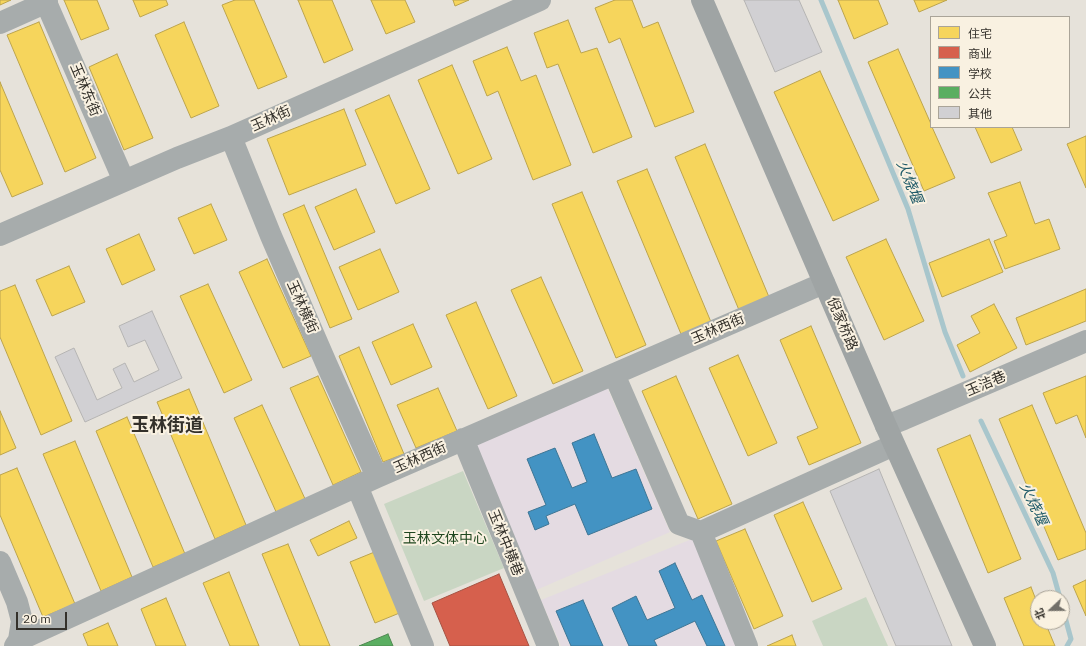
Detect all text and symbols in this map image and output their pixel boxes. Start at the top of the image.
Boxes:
legend [930,16,1070,128]
text: 住宅 [968,26,992,41]
text: 商业 [968,46,992,61]
street label: 玉林东街 [66,61,104,119]
text: 学校 [968,66,992,81]
text: 公共 [968,86,992,101]
street label: 玉林街 [248,103,294,135]
text: 其他 [968,106,992,121]
water label: 火烧堰 [892,158,926,206]
street label: 玉林横街 [283,278,321,336]
street label: 倪家桥路 [823,295,861,353]
street label: 玉林西街 [689,310,747,348]
street label: 玉洁巷 [963,368,1009,400]
district label: 玉林街道 [131,415,203,437]
street label: 玉林西街 [391,439,449,477]
water label: 火烧堰 [1015,480,1051,528]
street label: 玉林中横巷 [484,507,526,579]
park label: 玉林文体中心 [403,531,487,547]
north arrow [1030,590,1070,630]
scale bar [18,604,69,630]
text: 北 [1031,606,1048,622]
text: 20 m [23,611,51,626]

